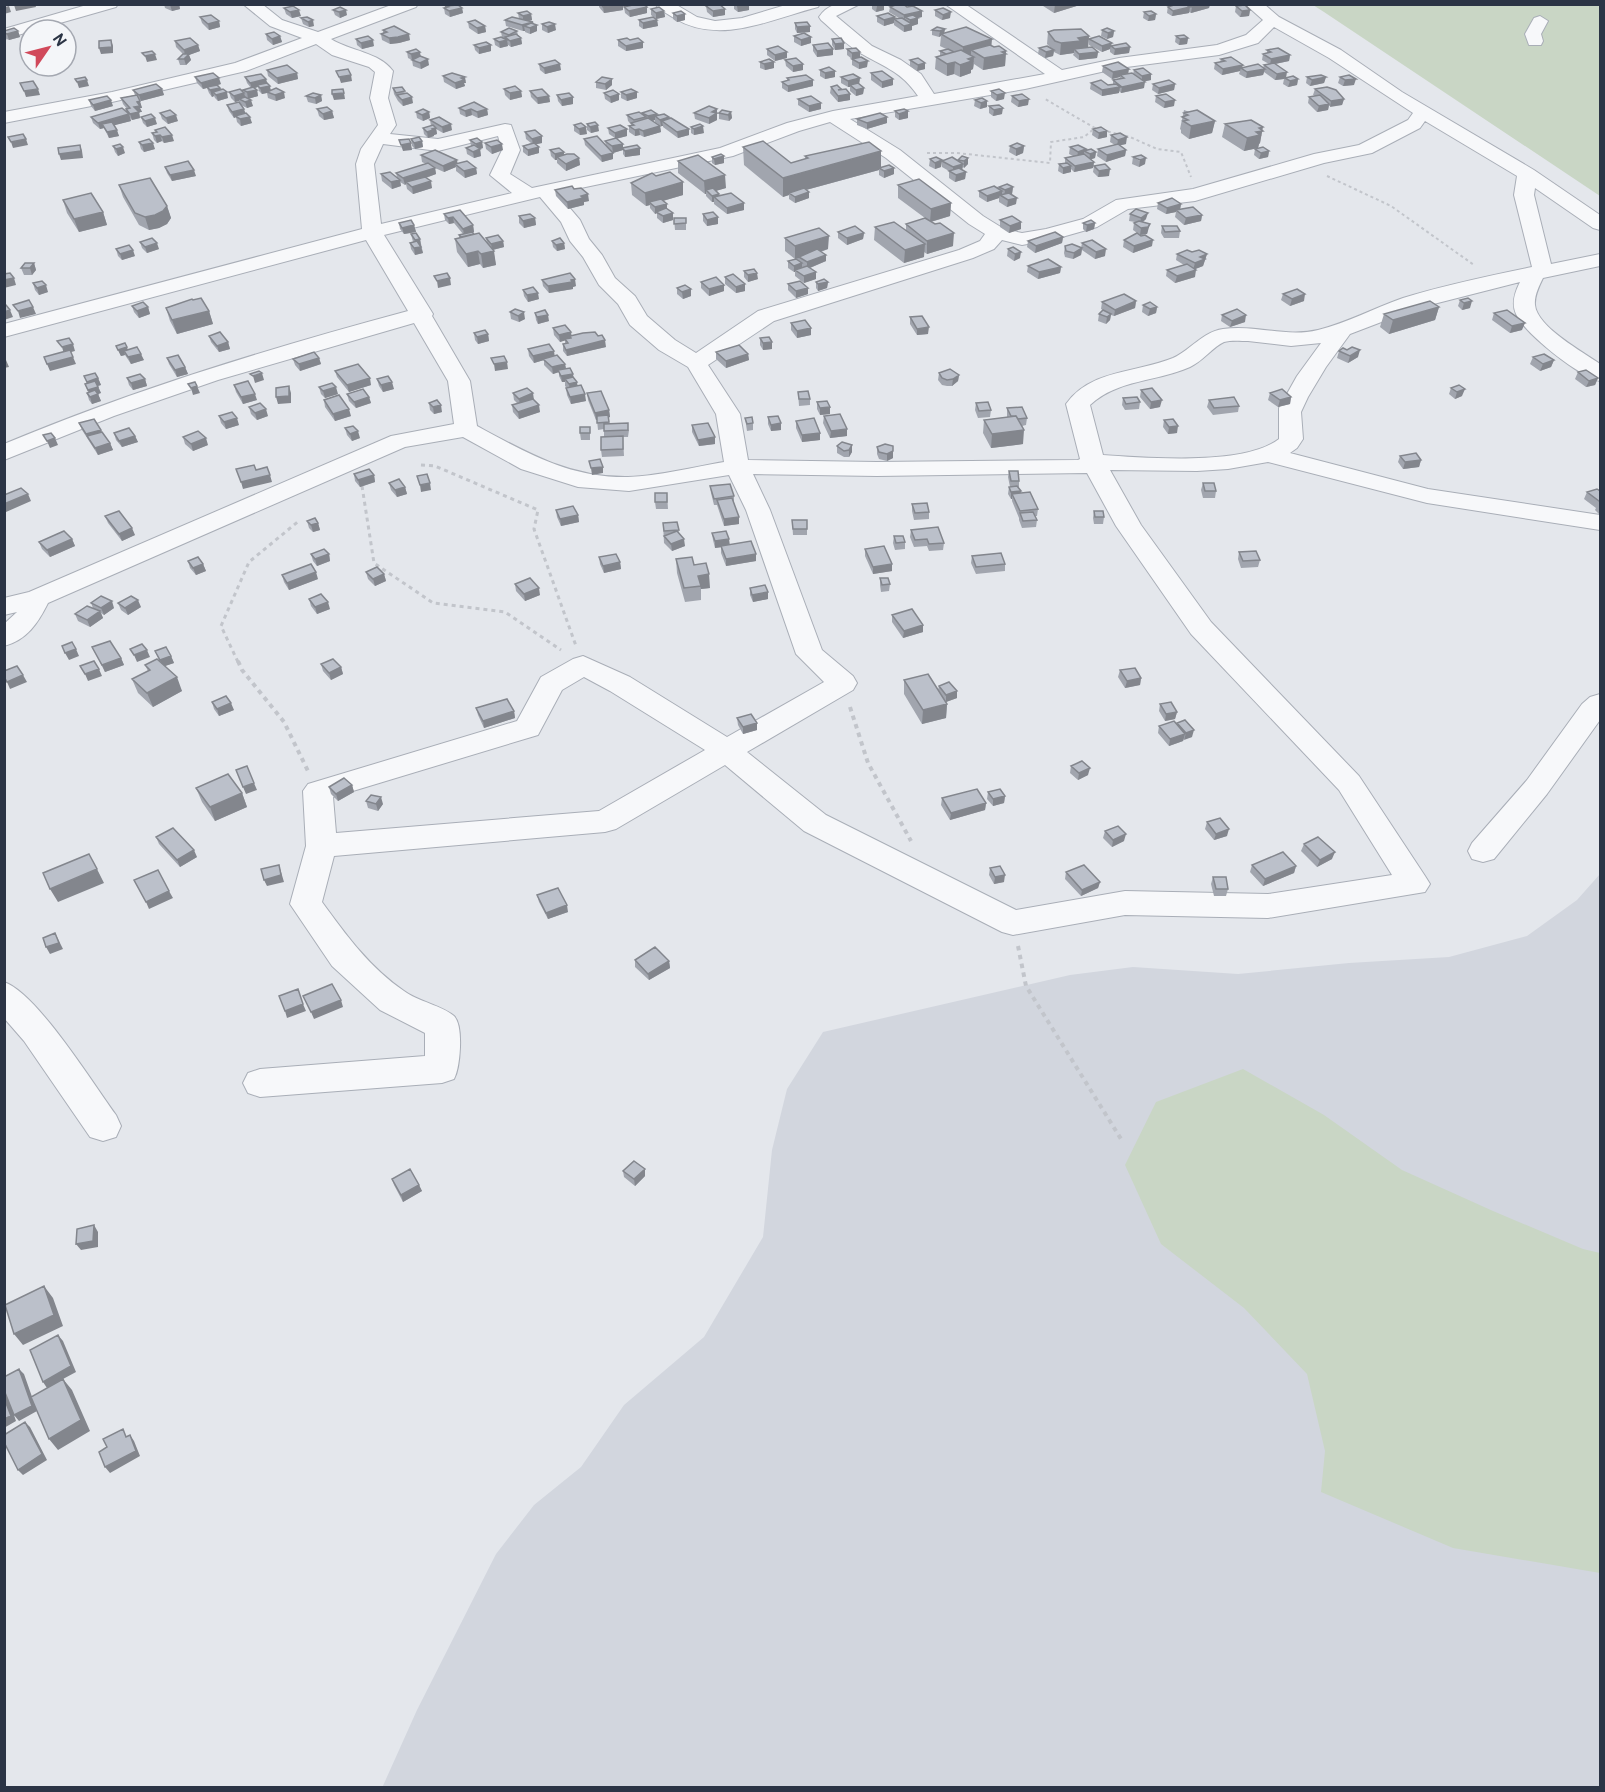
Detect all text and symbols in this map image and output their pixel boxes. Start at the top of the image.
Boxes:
north arrow [18,18,78,78]
text: N [47,30,70,51]

